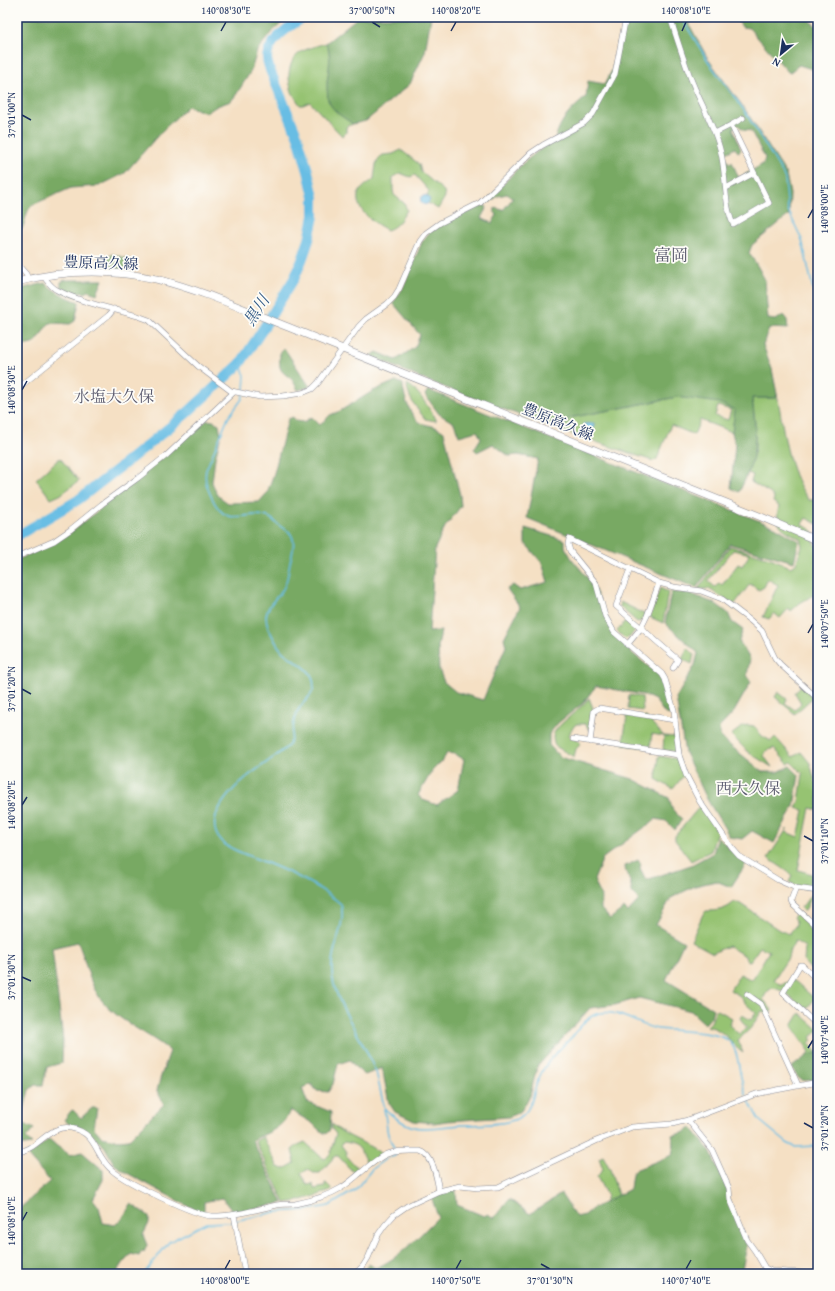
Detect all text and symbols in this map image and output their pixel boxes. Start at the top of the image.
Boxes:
text: 140°08'30"E [201,3,251,18]
text: 37°00'50"N [349,3,395,18]
text: 140°08'20"E [431,3,481,18]
text: 140°08'10"E [661,3,711,18]
north arrow [761,34,801,74]
text: N [768,54,783,72]
text: 37°01'00"N [4,92,19,138]
text: 140°08'00"E [817,184,832,234]
district label: 富岡 [654,242,688,267]
street label: 豊原高久線 [63,251,139,274]
water label: 黒川 [237,288,276,330]
text: 140°08'30"E [4,365,19,415]
district label: 水塩大久保 [74,384,154,408]
street label: 豊原高久線 [519,398,597,445]
text: 140°07'50"E [817,599,832,649]
text: 37°01'20"N [4,666,19,712]
district label: 西大久保 [716,776,780,800]
text: 140°08'20"E [4,780,19,830]
text: 37°01'10"N [817,818,832,864]
text: 37°01'30"N [4,954,19,1000]
text: 140°07'40"E [817,1015,832,1065]
text: 37°01'20"N [817,1105,832,1151]
text: 140°08'10"E [4,1196,19,1246]
text: 140°08'00"E [200,1273,250,1288]
text: 140°07'50"E [431,1273,481,1288]
text: 37°01'30"N [527,1273,573,1288]
text: 140°07'40"E [661,1273,711,1288]

